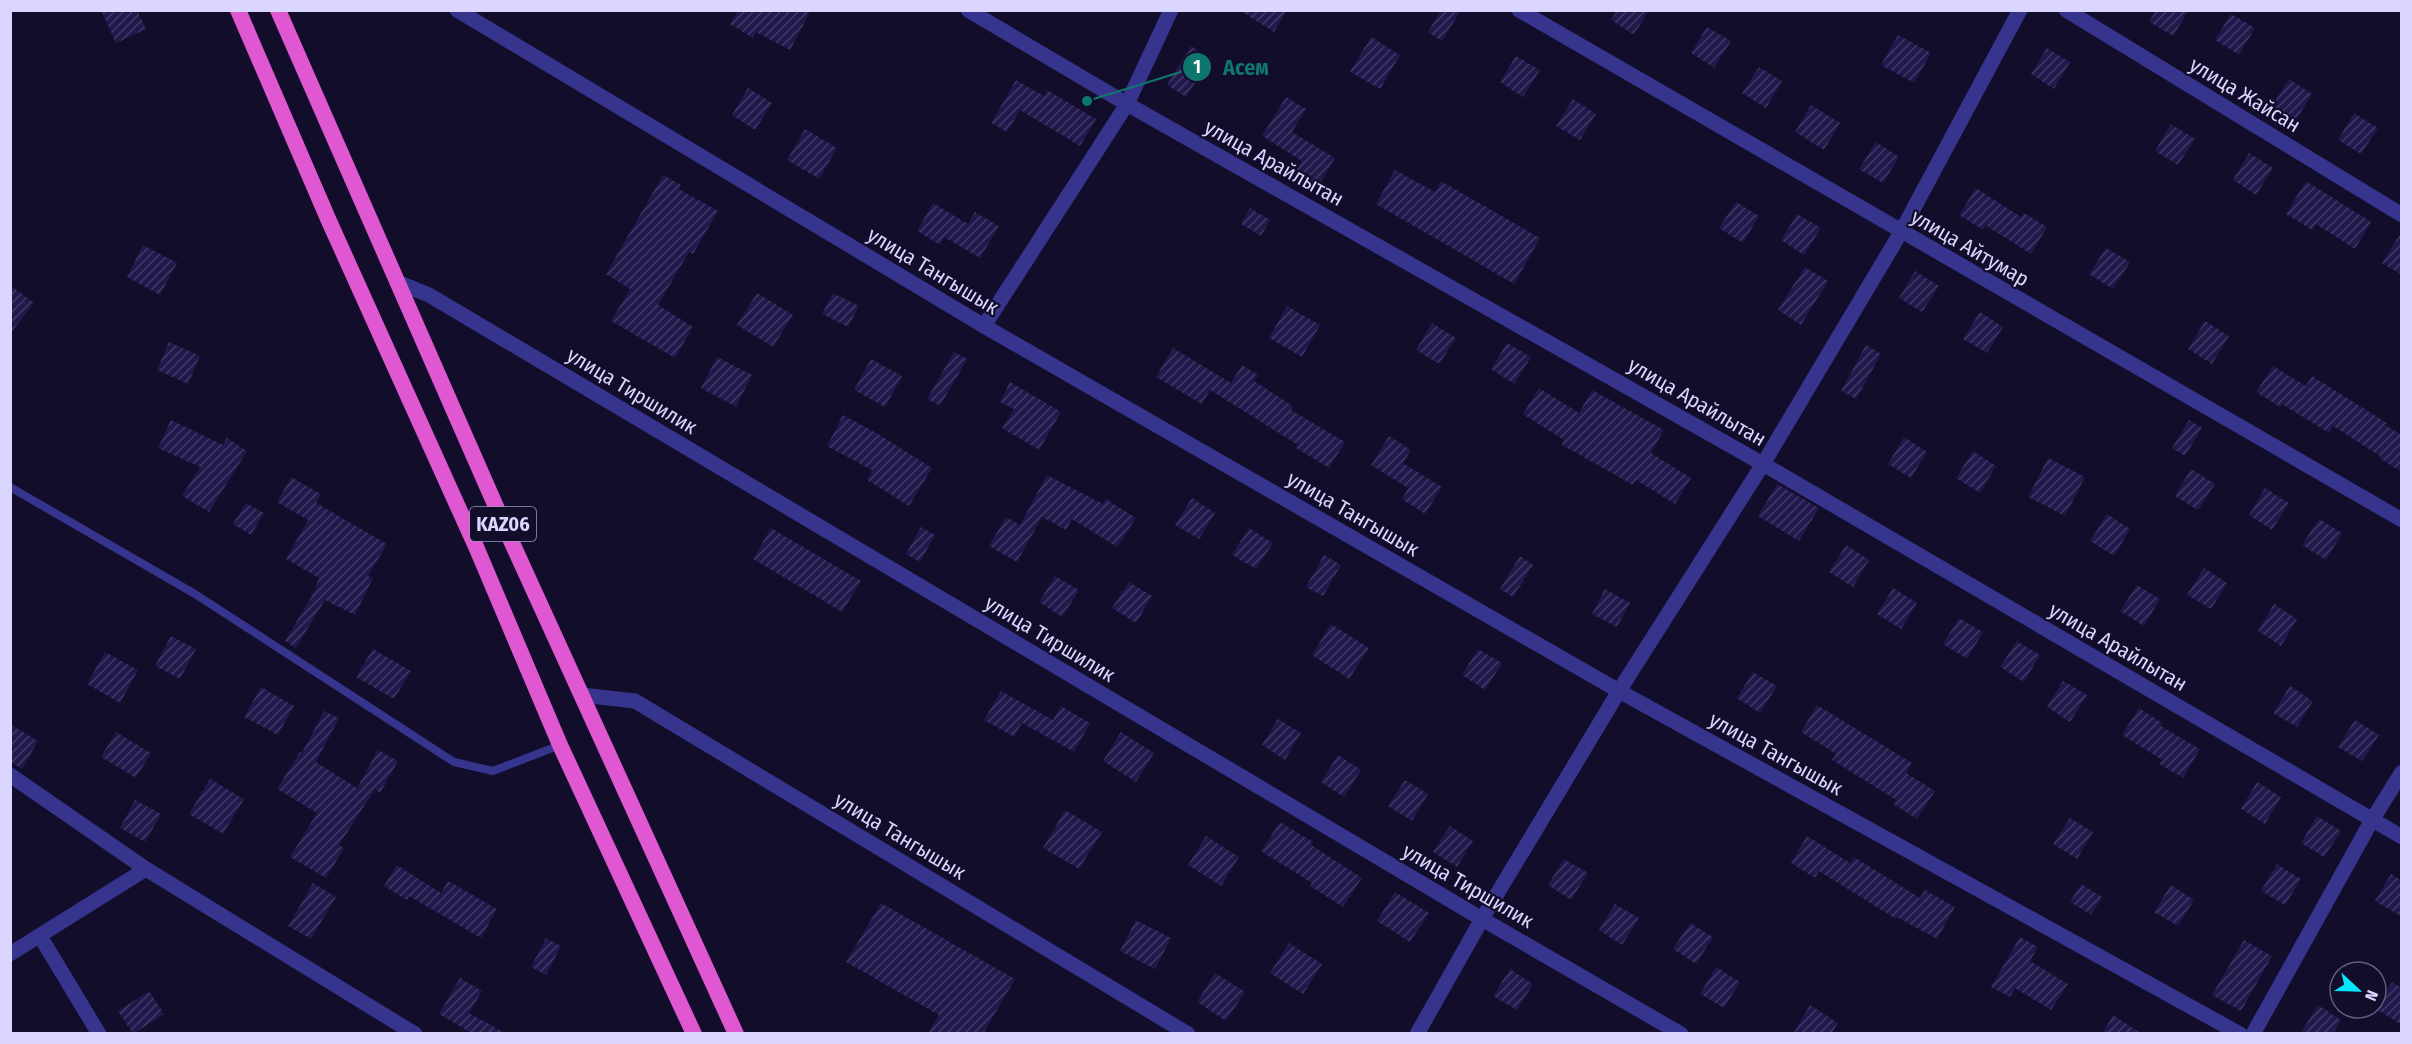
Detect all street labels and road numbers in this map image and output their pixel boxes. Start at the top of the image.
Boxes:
street label: улица Жайсан [2185,52,2305,138]
street label: улица Арайлытан [1200,114,1348,212]
street label: улица Айтумар [1906,204,2034,292]
street label: улица Тангышык [863,222,1004,320]
street label: улица Тиршилик [562,342,702,440]
street label: улица Арайлытан [1623,352,1771,452]
street label: улица Тангышык [1282,466,1424,562]
road number: KАZ06 [470,507,536,541]
street label: улица Тиршилик [980,590,1120,688]
street label: улица Арайлытан [2044,597,2192,697]
street label: улица Тангышык [1705,707,1847,801]
street label: улица Тангышык [830,787,971,885]
street label: улица Тиршилик [1398,838,1538,934]

